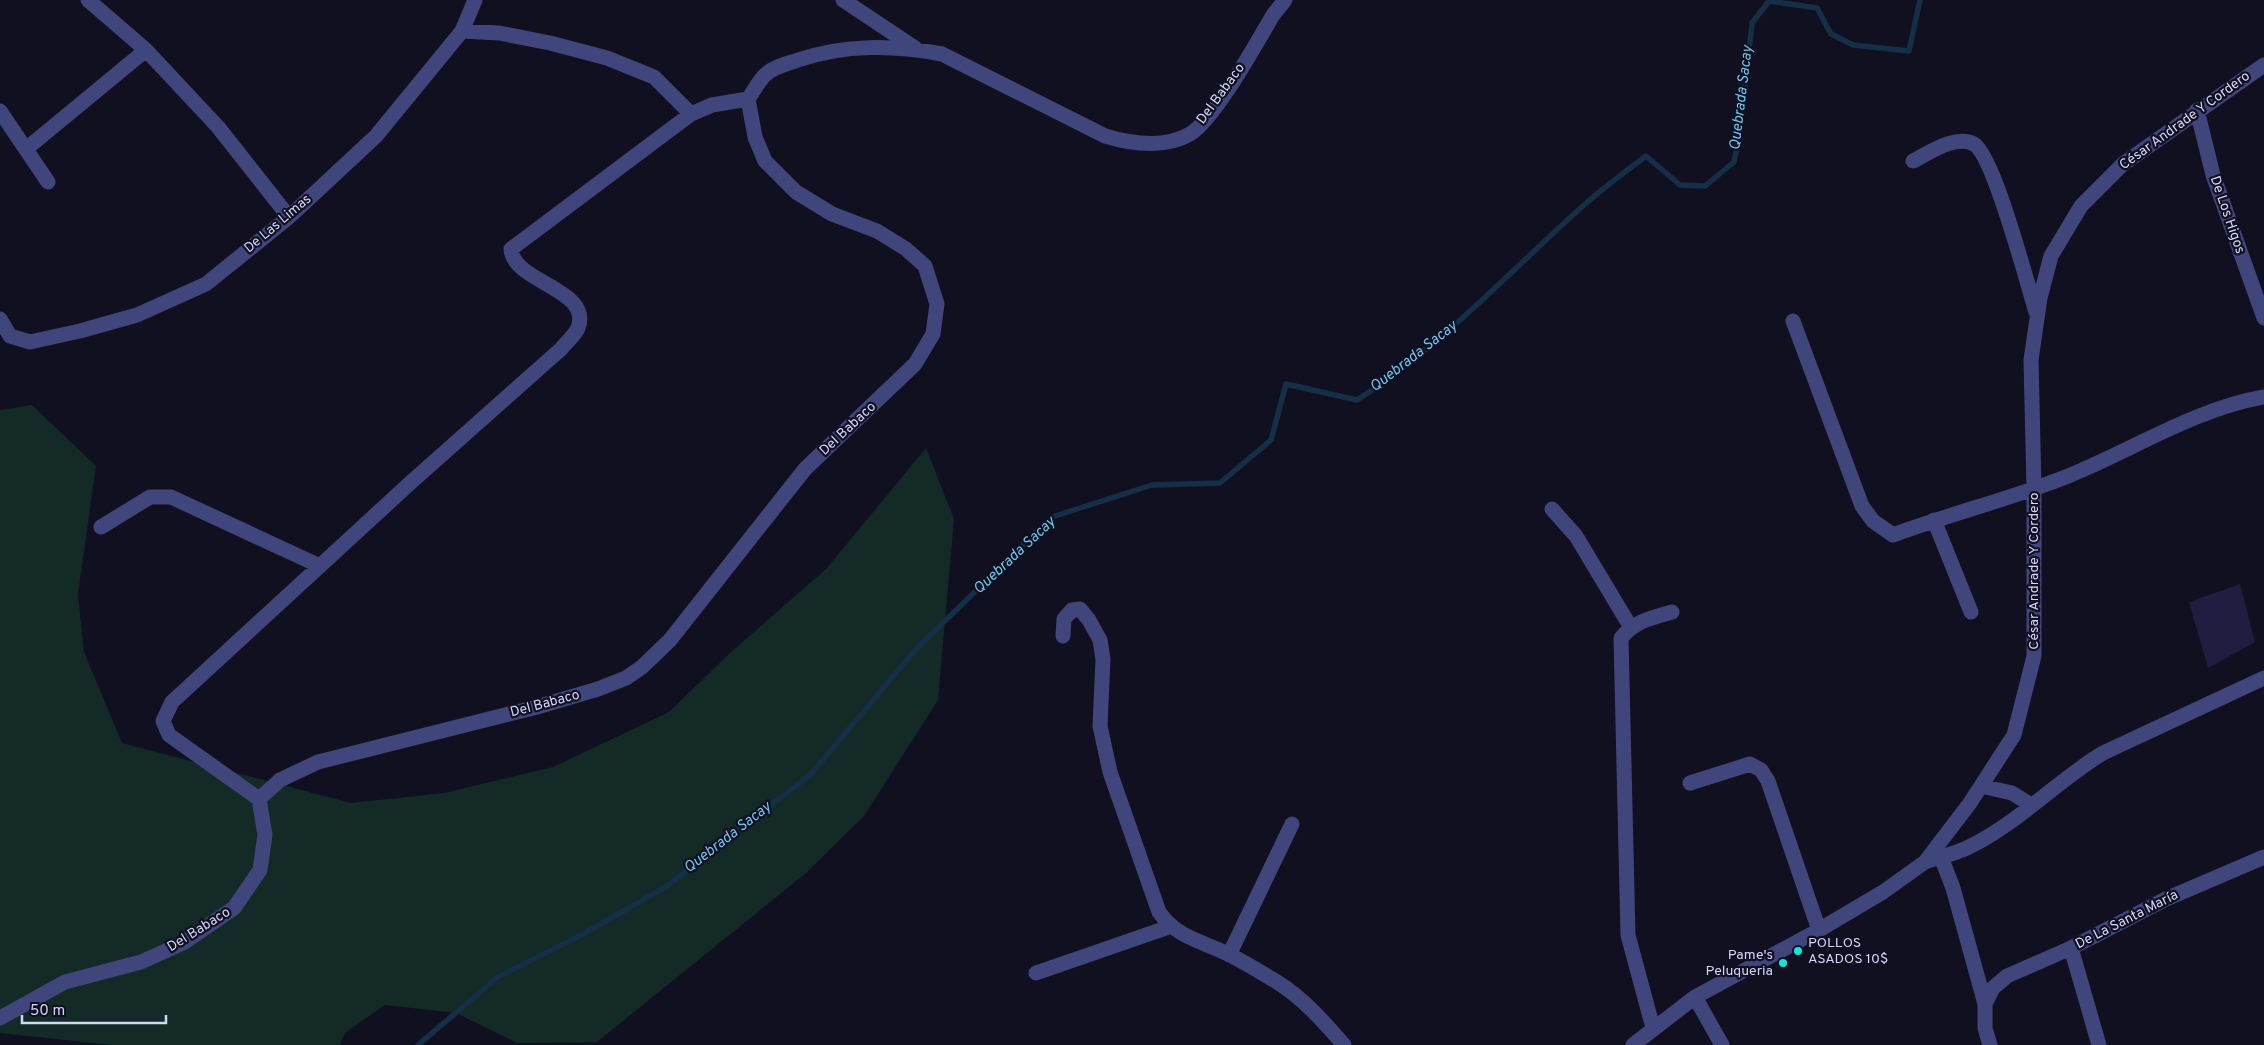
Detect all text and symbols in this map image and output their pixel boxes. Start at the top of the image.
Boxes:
water label: Quebrada Sacay [1726,43,1758,151]
street label: Del Babaco [1193,60,1249,128]
street label: César Andrade Y Cordero [2116,68,2254,174]
street label: De Los Higos [2206,174,2248,256]
street label: De Las Limas [241,191,315,257]
water label: Quebrada Sacay [1367,316,1462,397]
street label: Del Babaco [816,398,880,459]
street label: César Andrade Y Cordero [2026,492,2043,650]
water label: Quebrada Sacay [970,512,1061,599]
street label: Del Babaco [508,687,582,721]
water label: Quebrada Sacay [681,797,776,878]
street label: De La Santa María [2073,887,2181,953]
street label: Del Babaco [164,904,234,956]
place label: POLLOS ASADOS 10$ [1808,935,1888,968]
marker: POLLOS ASADOS 10$ [1792,945,1804,957]
place label: Pame's Peluqueria [1705,947,1773,980]
marker: Pame's Peluqueria [1777,957,1789,969]
scale bar [22,992,166,1024]
text: 50 m [30,1002,65,1021]

